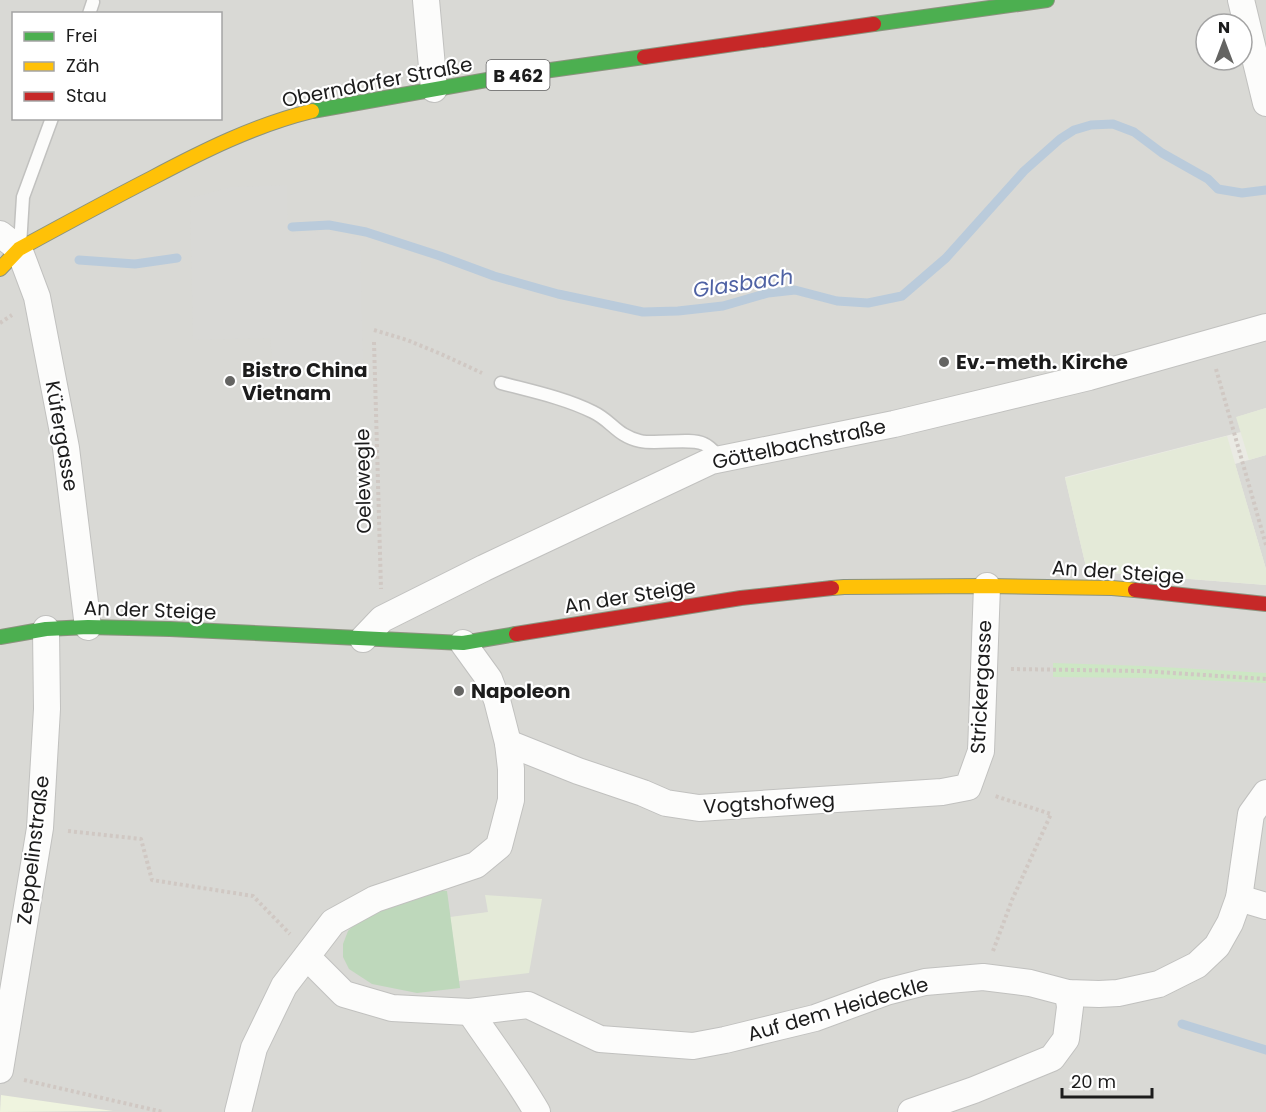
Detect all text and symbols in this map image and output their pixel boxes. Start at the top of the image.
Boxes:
legend [12,12,222,120]
north arrow [1194,12,1254,72]
text: N [1218,16,1230,39]
text: Frei [66,23,97,48]
street label: Oberndorfer Straße [279,50,475,114]
text: Zäh [66,53,99,78]
road number: B 462 [486,60,550,90]
text: Stau [66,83,107,108]
water label: Glasbach [691,262,795,304]
place label: Ev.-meth. Kirche [956,348,1128,376]
marker: Ev.-meth. Kirche [937,355,951,369]
place label: Bistro China Vietnam [242,356,368,407]
marker: Bistro China Vietnam [223,374,237,388]
street label: Küfergasse [39,379,85,493]
street label: Göttelbachstraße [710,412,888,476]
street label: Oelewegle [348,428,378,534]
street label: An der Steige [1051,553,1185,591]
street label: An der Steige [562,572,698,620]
street label: An der Steige [83,594,217,626]
street label: Strickergasse [964,619,998,755]
place label: Napoleon [471,677,570,705]
marker: Napoleon [452,684,466,698]
street label: Zeppelinstraße [10,774,56,926]
street label: Vogtshofweg [702,786,836,820]
street label: Auf dem Heideckle [744,970,932,1048]
scale bar [1062,1061,1152,1099]
text: 20 m [1071,1069,1116,1094]

